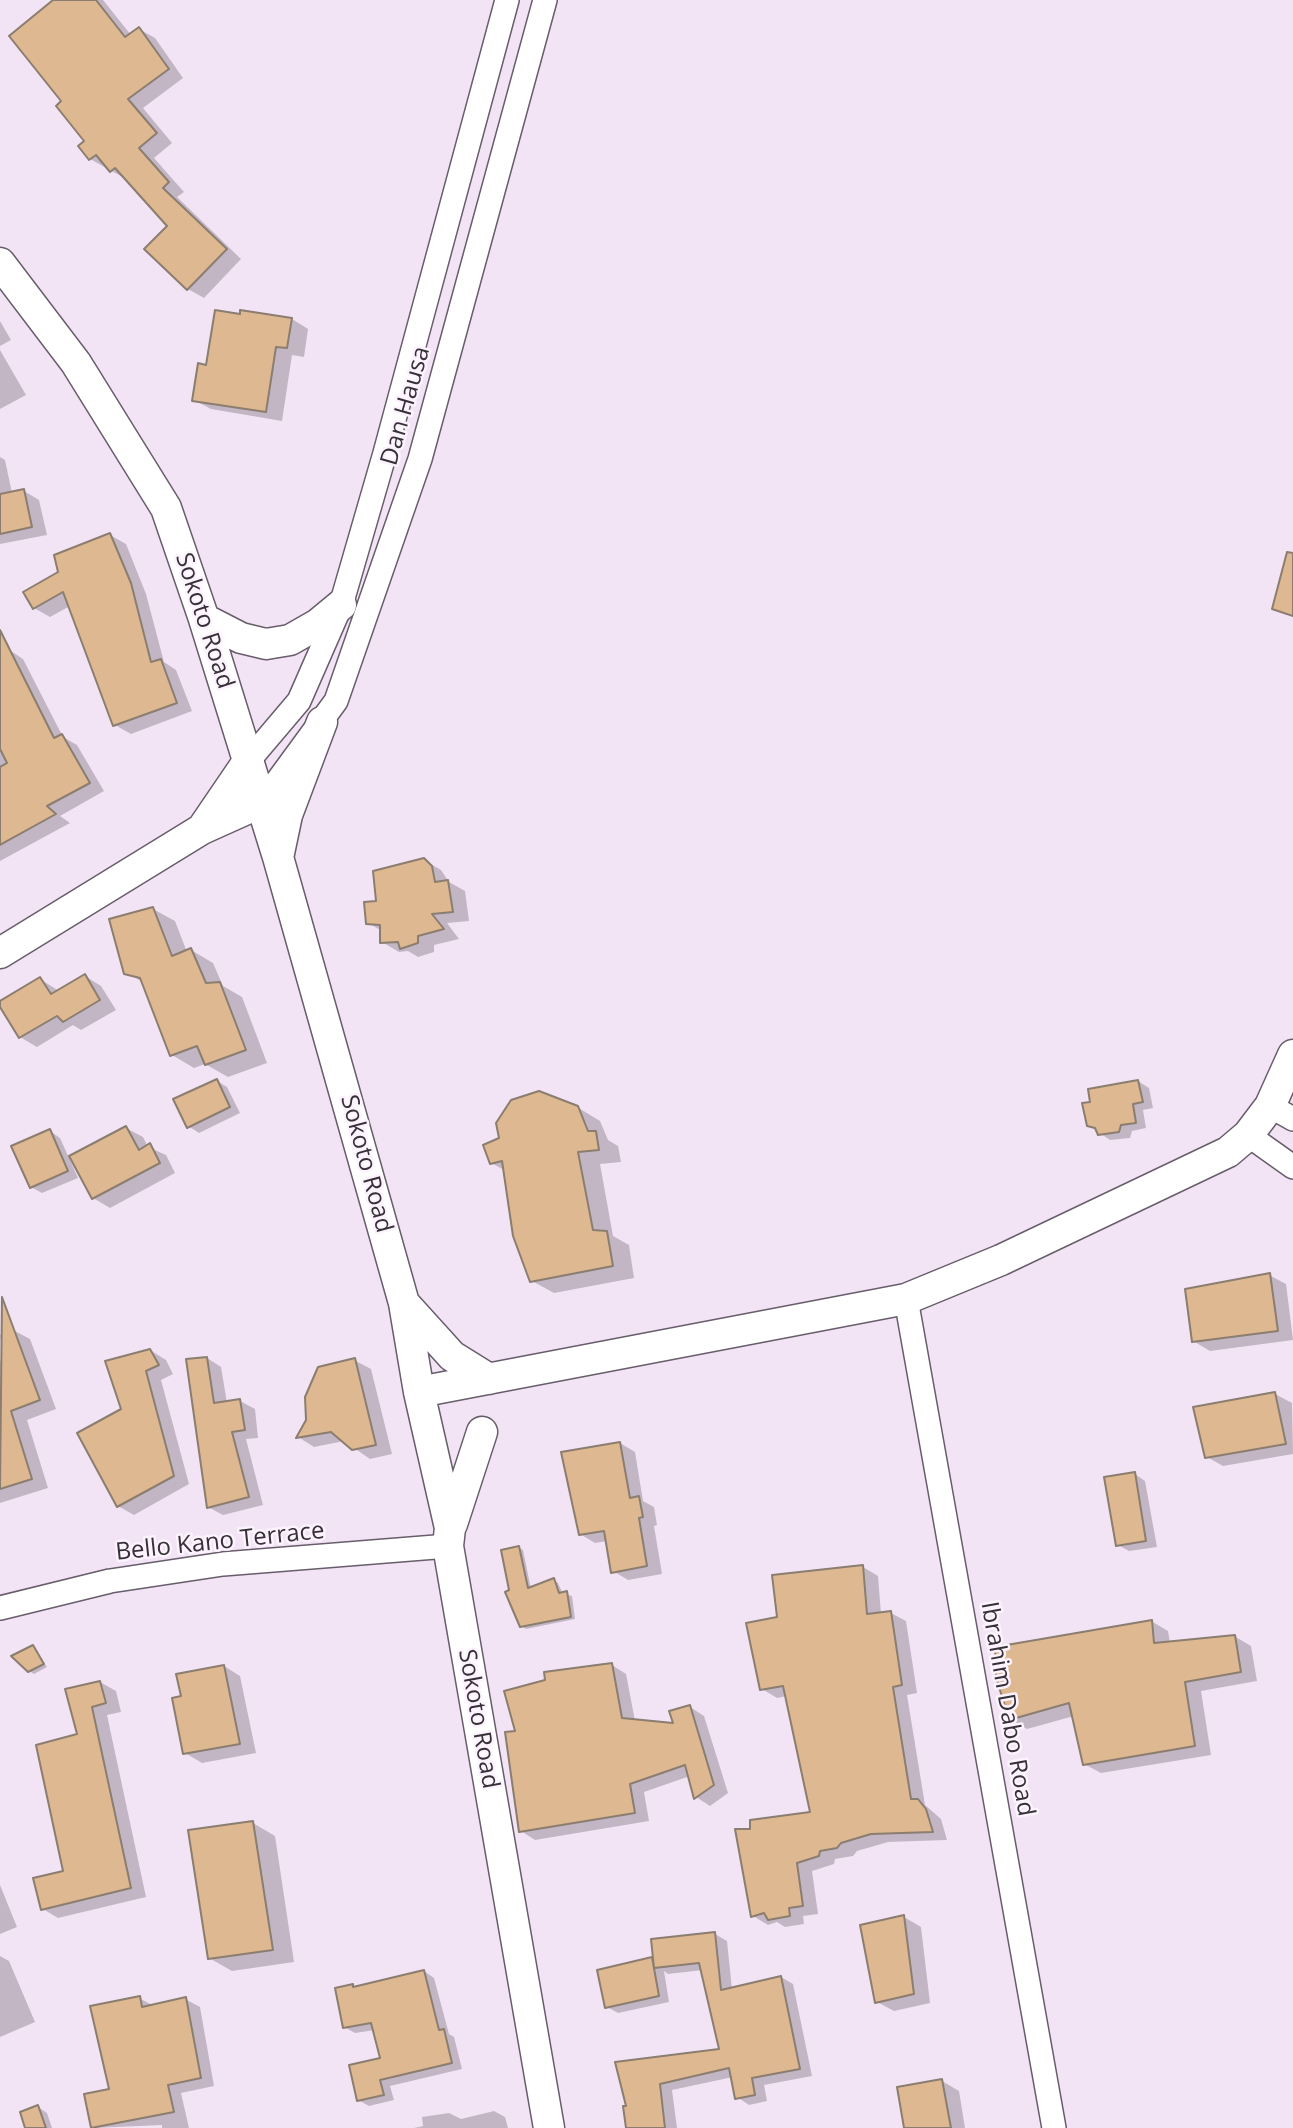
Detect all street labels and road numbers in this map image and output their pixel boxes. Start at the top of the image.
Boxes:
street label: Dan Hausa [375,343,437,469]
street label: Sokoto Road [168,549,240,693]
street label: Sokoto Road [334,1092,398,1236]
street label: Bello Kano Terrace [114,1517,326,1567]
street label: Ibrahim Dabo Road [974,1600,1040,1818]
street label: Sokoto Road [452,1647,504,1791]

